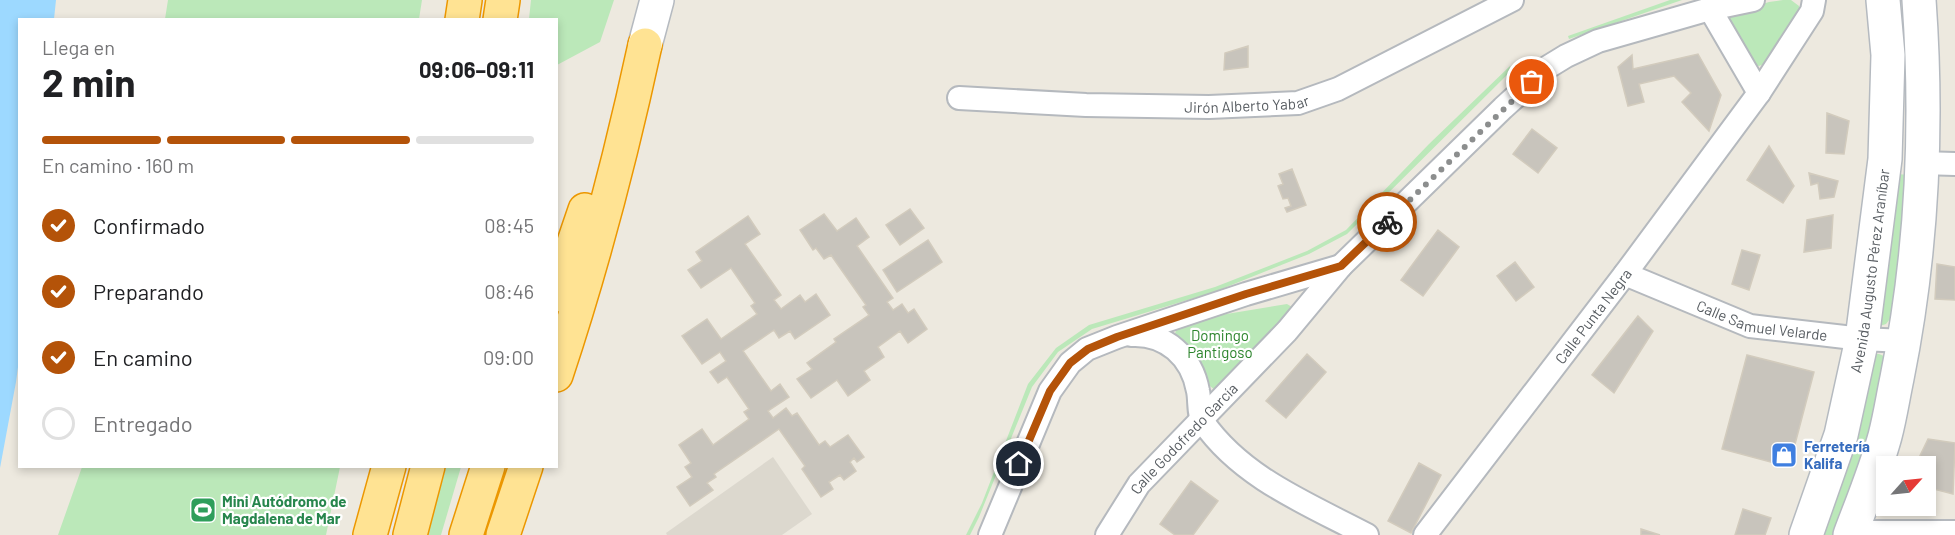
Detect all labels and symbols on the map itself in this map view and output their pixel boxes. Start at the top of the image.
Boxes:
pin [1506,56,1557,107]
street label: Jirón Alberto Yabar [1184,91,1312,116]
street label: Avenida Augusto Pérez Araníbar [1846,167,1893,374]
courier [1357,192,1417,252]
street label: Calle Punta Negra [1551,265,1635,367]
street label: Calle Samuel Velarde [1694,296,1829,344]
park label: Domingo Pantigoso [1187,326,1253,361]
street label: Calle Godofredo García [1126,379,1241,497]
place label: Ferretería Kalifa [1804,437,1870,472]
pin [993,438,1044,489]
shop icon: Ferretería Kalifa [1769,440,1799,470]
north arrow [1876,456,1936,516]
place label: Mini Autódromo de Magdalena de Mar [222,492,347,527]
sports icon: Mini Autódromo de Magdalena de Mar [188,495,218,525]

